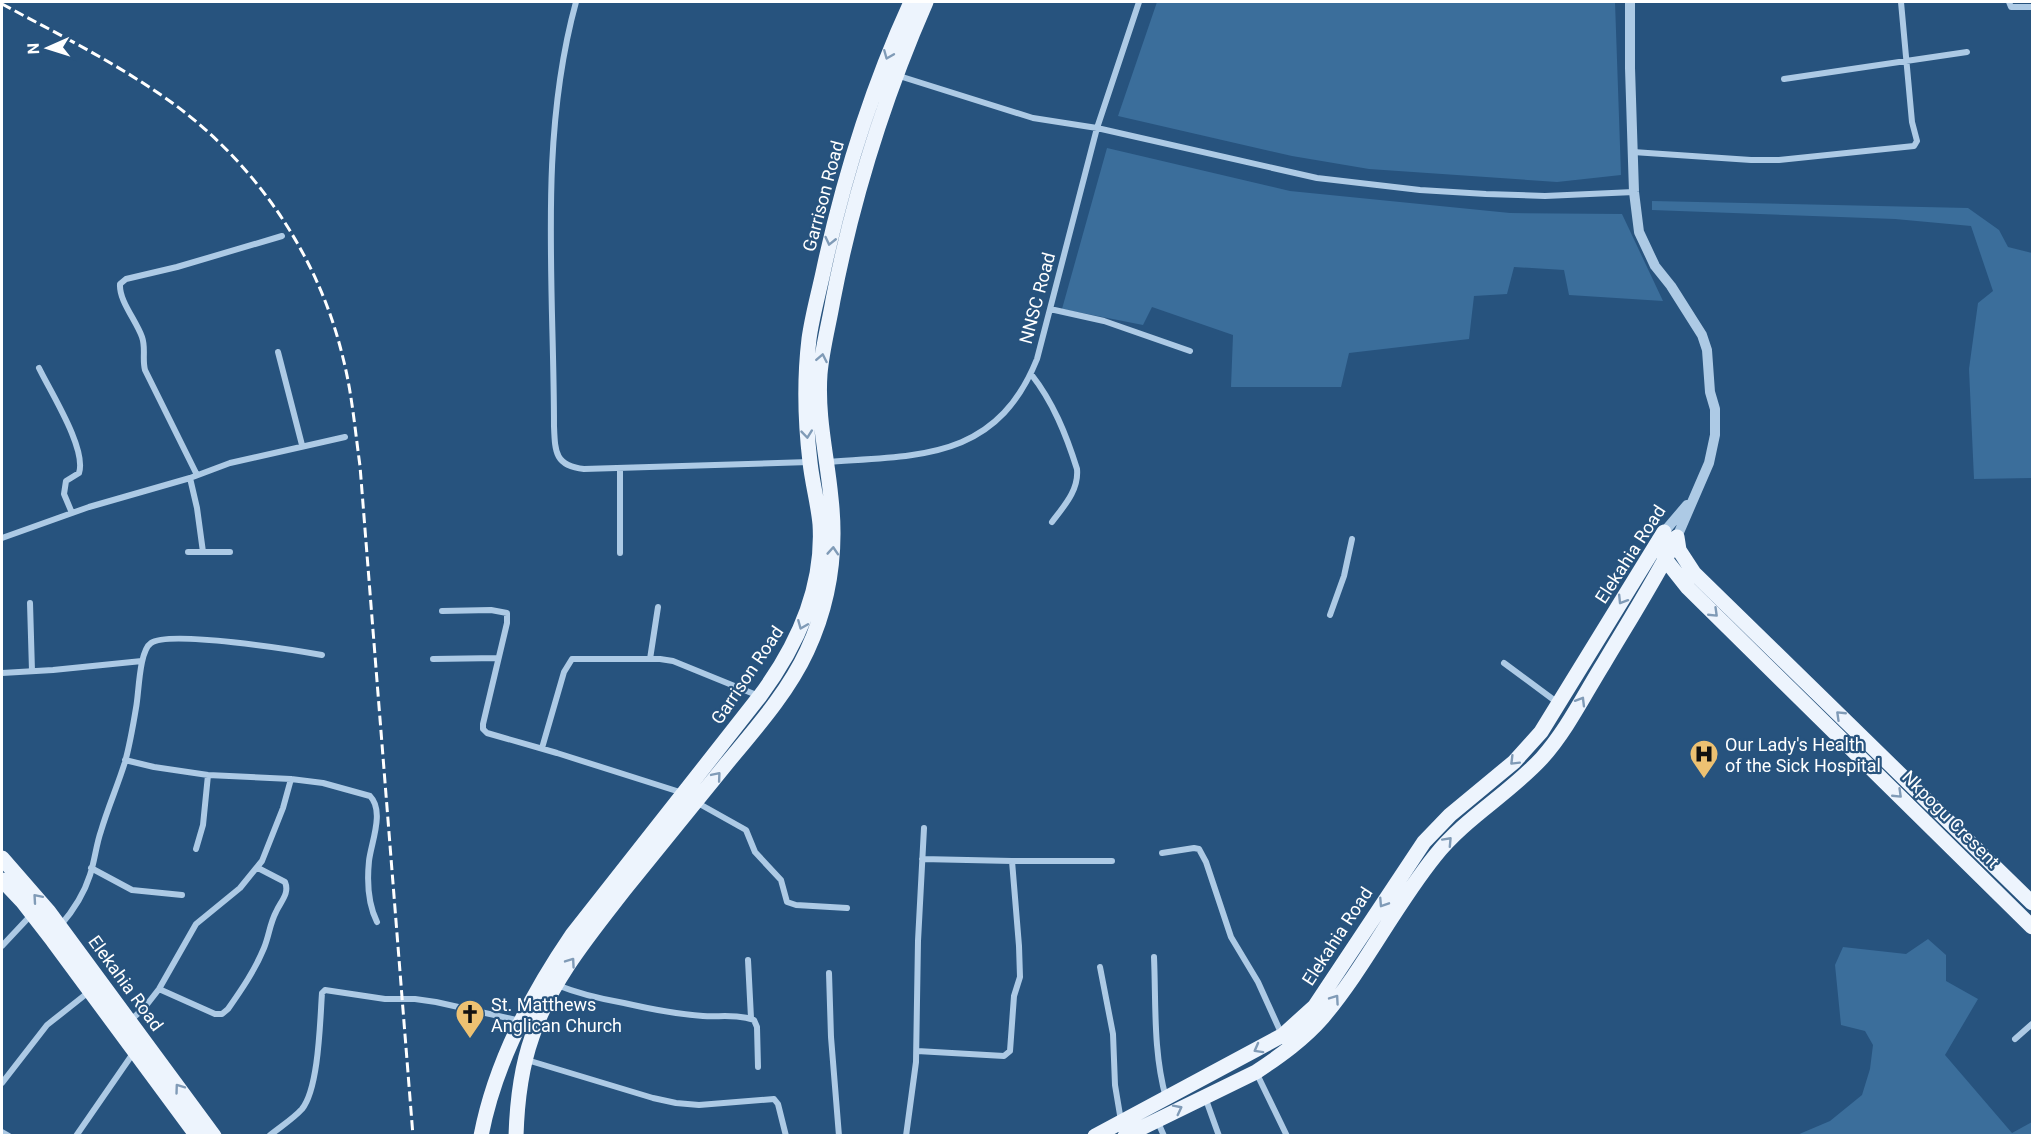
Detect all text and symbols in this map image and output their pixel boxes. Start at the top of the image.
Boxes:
north arrow [18,18,78,78]
text: N [24,43,43,55]
one-way arrow [882,49,895,60]
street label: Garrison Road [798,138,848,254]
one-way arrow [824,236,837,246]
street label: NNSC Road [1015,250,1059,346]
one-way arrow [815,353,828,363]
one-way arrow [800,429,813,438]
street label: Elekahia Road [1590,501,1670,607]
one-way arrow [826,547,839,556]
one-way arrow [1618,594,1630,604]
one-way arrow [1706,606,1717,617]
one-way arrow [797,619,809,630]
street label: Garrison Road [706,622,788,728]
one-way arrow [1574,697,1585,707]
one-way arrow [1837,711,1847,722]
place label: Our Lady's Health of the Sick Hospital [1725,734,1881,776]
hospital icon: Our Lady's Health of the Sick Hospital [1688,738,1720,780]
one-way arrow [1511,754,1522,765]
street label: Nkpogu Cresent [1898,766,2004,872]
one-way arrow [709,772,720,783]
one-way arrow [1890,786,1901,797]
one-way arrow [1441,837,1452,847]
street label: Elekahia Road [1297,883,1377,989]
one-way arrow [33,894,44,905]
one-way arrow [1378,897,1390,907]
street label: Elekahia Road [84,931,168,1035]
one-way arrow [564,958,575,969]
place label: St. Matthews Anglican Church [491,994,622,1036]
one-way arrow [1328,995,1339,1006]
church icon: St. Matthews Anglican Church [454,998,486,1040]
one-way arrow [1254,1042,1264,1053]
one-way arrow [175,1084,186,1095]
one-way arrow [1171,1105,1182,1117]

